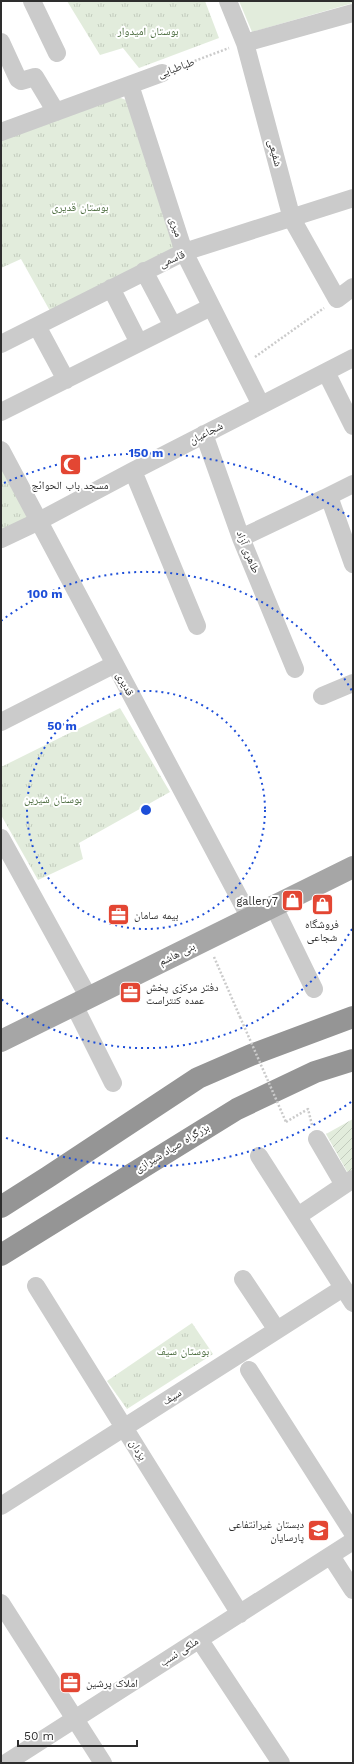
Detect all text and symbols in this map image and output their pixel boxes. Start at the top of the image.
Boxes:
park label: بوستان امیدوار [116,25,179,38]
street label: طباطبایی [156,55,196,81]
street label: شفیعی [265,138,285,168]
park label: بوستان قدیری [51,201,109,214]
street label: میری [167,215,185,239]
street label: قاسمی [157,247,187,270]
street label: شجاعیان [187,419,225,447]
text: 150 m [129,446,163,460]
mosque icon: مسجد باب الحوائج [57,452,83,478]
place label: مسجد باب الحوائج [31,479,109,492]
street label: طاهری آزاد [234,529,262,575]
text: 100 m [27,587,63,601]
street label: قدیری [113,670,137,698]
text: 50 m [47,719,77,733]
park label: بوستان شیرین [24,793,82,806]
centre of rings [139,803,153,817]
shop icon: gallery7 [280,888,306,914]
shop icon: فروشگاه شجاعی [309,891,335,917]
place label: gallery7 [237,895,278,908]
office icon: بیمه سامان [105,902,131,928]
place label: بیمه سامان [134,909,179,922]
place label: فروشگاه شجاعی [305,918,339,944]
street label: بنی هاشم [157,940,198,969]
office icon: دفتر مرکزی پخش عمده کنتراست [117,980,143,1006]
place label: دفتر مرکزی پخش عمده کنتراست [146,981,219,1007]
street label: بزرگراه صیاد شیرازی [132,1121,212,1175]
park label: بوستان سیف [157,1345,209,1358]
street label: سیف [160,1386,184,1408]
street label: یزدان [127,1437,150,1463]
school or university icon: دبستان غیرانتفاعی پارسایان [306,1517,332,1543]
place label: دبستان غیرانتفاعی پارسایان [228,1518,304,1544]
street label: ملکی نسب [157,1635,201,1669]
office icon: املاک پرشین [58,1670,84,1696]
place label: املاک پرشین [86,1677,138,1690]
scale bar [18,1722,137,1748]
text: 50 m [24,1729,54,1743]

